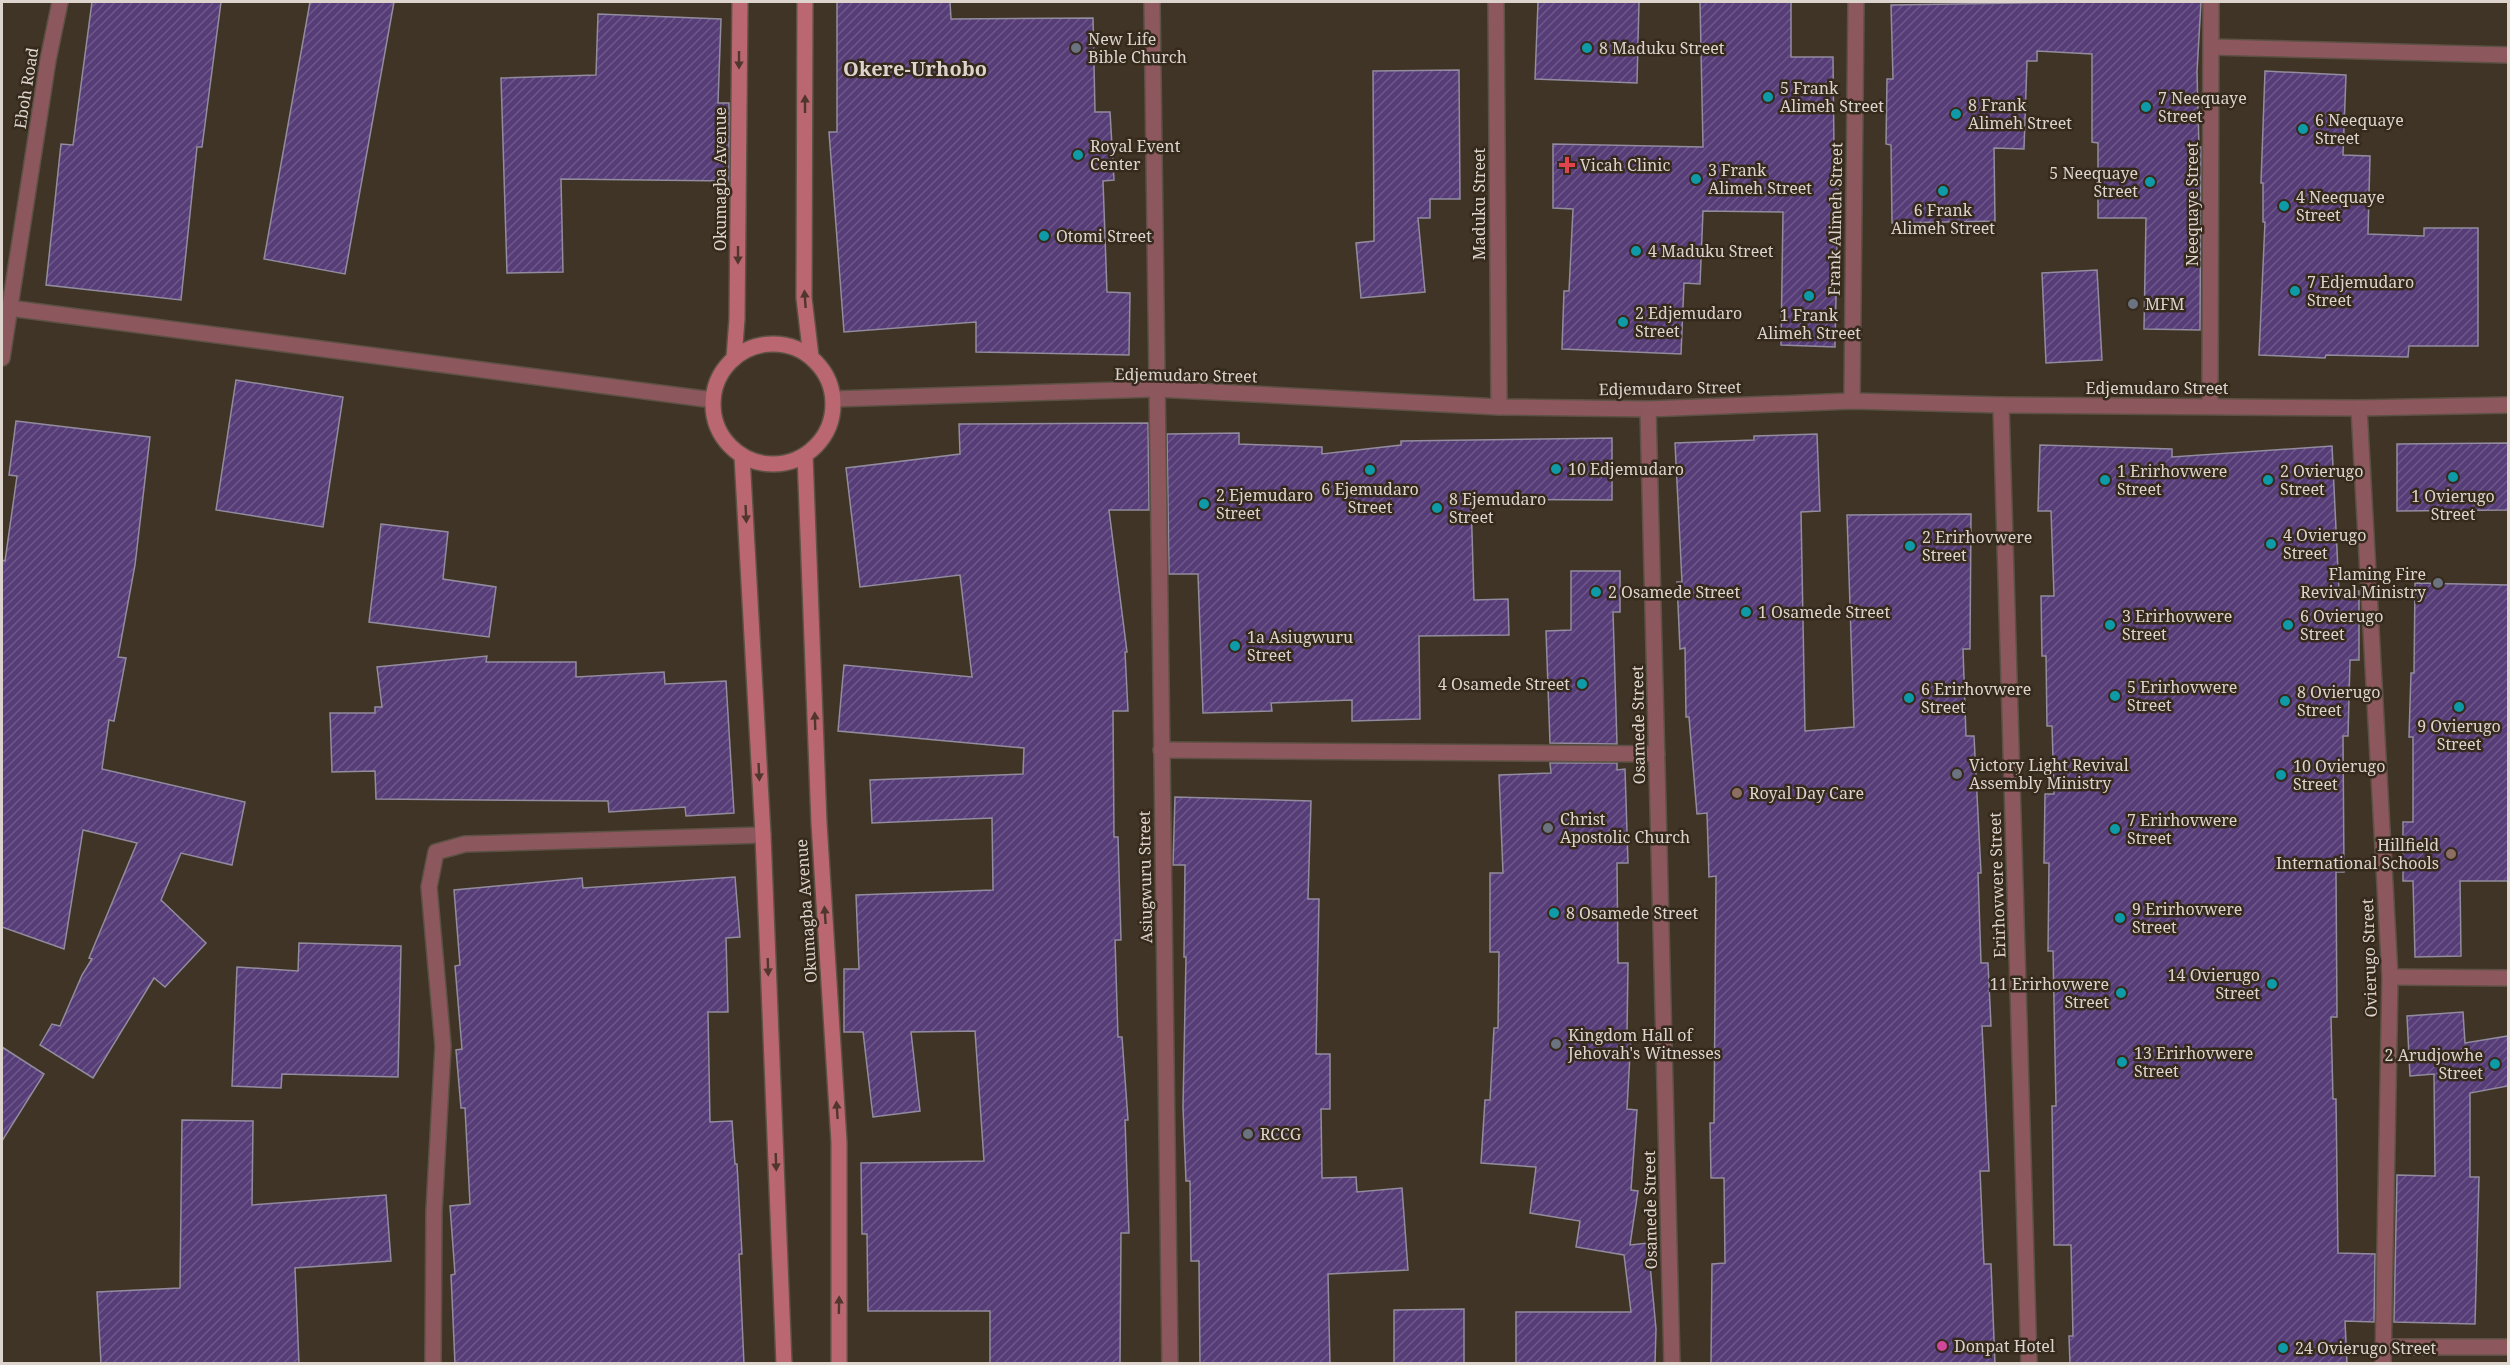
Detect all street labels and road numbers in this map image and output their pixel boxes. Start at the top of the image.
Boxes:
street label: Eboh Road [9,46,43,130]
street label: Okumagba Avenue [709,107,731,251]
street label: Neequaye Street [2181,141,2203,266]
street label: Frank Alimeh Street [1823,142,1847,296]
street label: Maduku Street [1468,147,1490,260]
street label: Edjemudaro Street [1114,363,1258,387]
street label: Edjemudaro Street [1598,376,1742,400]
street label: Edjemudaro Street [2086,377,2229,399]
street label: Osamede Street [1626,665,1650,785]
street label: Asiugwuru Street [1133,810,1157,944]
street label: Erirhovwere Street [1983,811,2011,958]
street label: Okumagba Avenue [790,838,822,984]
street label: Ovierugo Street [2356,898,2382,1018]
street label: Osamede Street [1638,1150,1662,1270]

